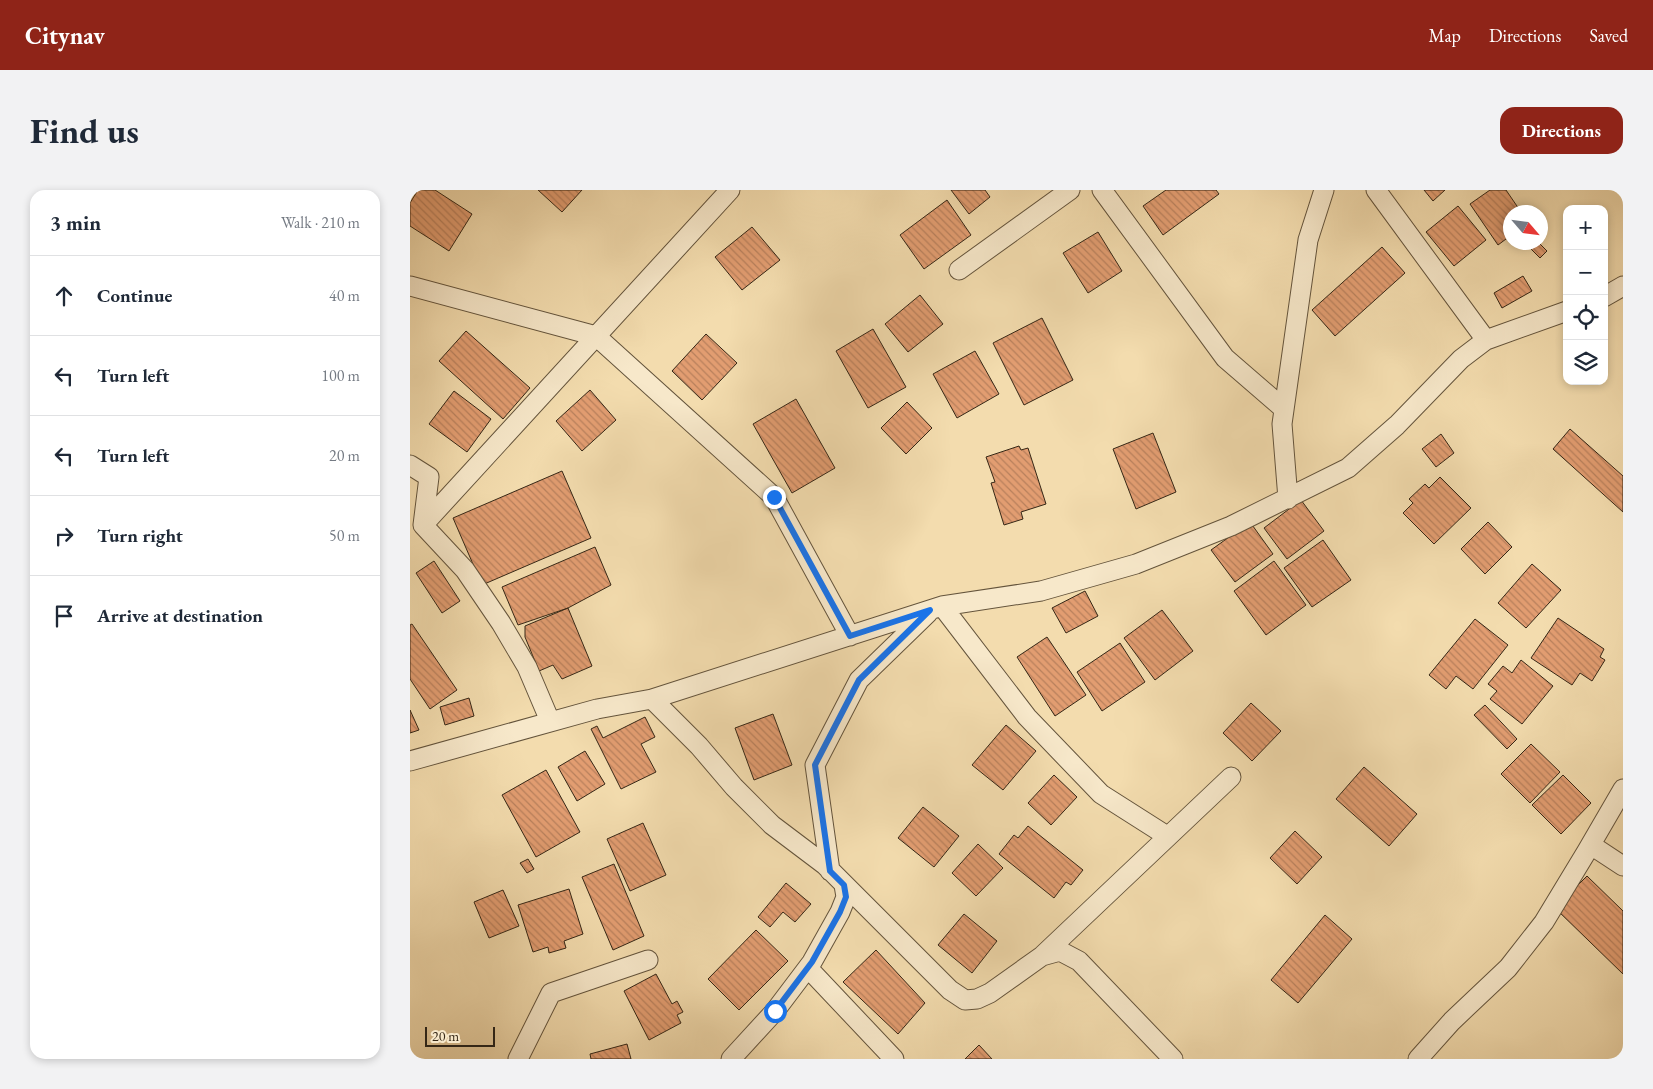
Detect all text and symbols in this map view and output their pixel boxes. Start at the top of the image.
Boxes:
text: Citynav [25,20,105,51]
text: Map [1429,24,1461,47]
text: Directions [1489,24,1561,47]
text: Saved [1589,24,1628,47]
button: Directions [1500,107,1623,154]
text: Find us [30,108,139,153]
north arrow [1503,205,1548,250]
map controls [1563,205,1608,385]
button: + [1563,205,1608,250]
text: 3 min [50,209,101,236]
text: Walk · 210 m [281,212,360,233]
button: − [1563,250,1608,295]
icon: ahead [50,282,78,310]
text: Continue [97,283,172,308]
text: 40 m [329,285,360,306]
button: locate [1563,295,1608,340]
button: layers [1563,340,1608,385]
icon: left [50,362,78,390]
text: Turn left [97,363,169,388]
text: 100 m [321,365,360,386]
icon: left [50,442,78,470]
text: Turn left [97,443,169,468]
text: 20 m [329,445,360,466]
route end [763,486,786,509]
icon: right [50,522,78,550]
text: Turn right [97,523,183,548]
text: 50 m [329,525,360,546]
icon: arrive [50,602,78,630]
text: Arrive at destination [97,603,263,628]
route start [764,1000,787,1023]
scale bar [425,1024,495,1047]
text: 20 m [432,1027,459,1045]

